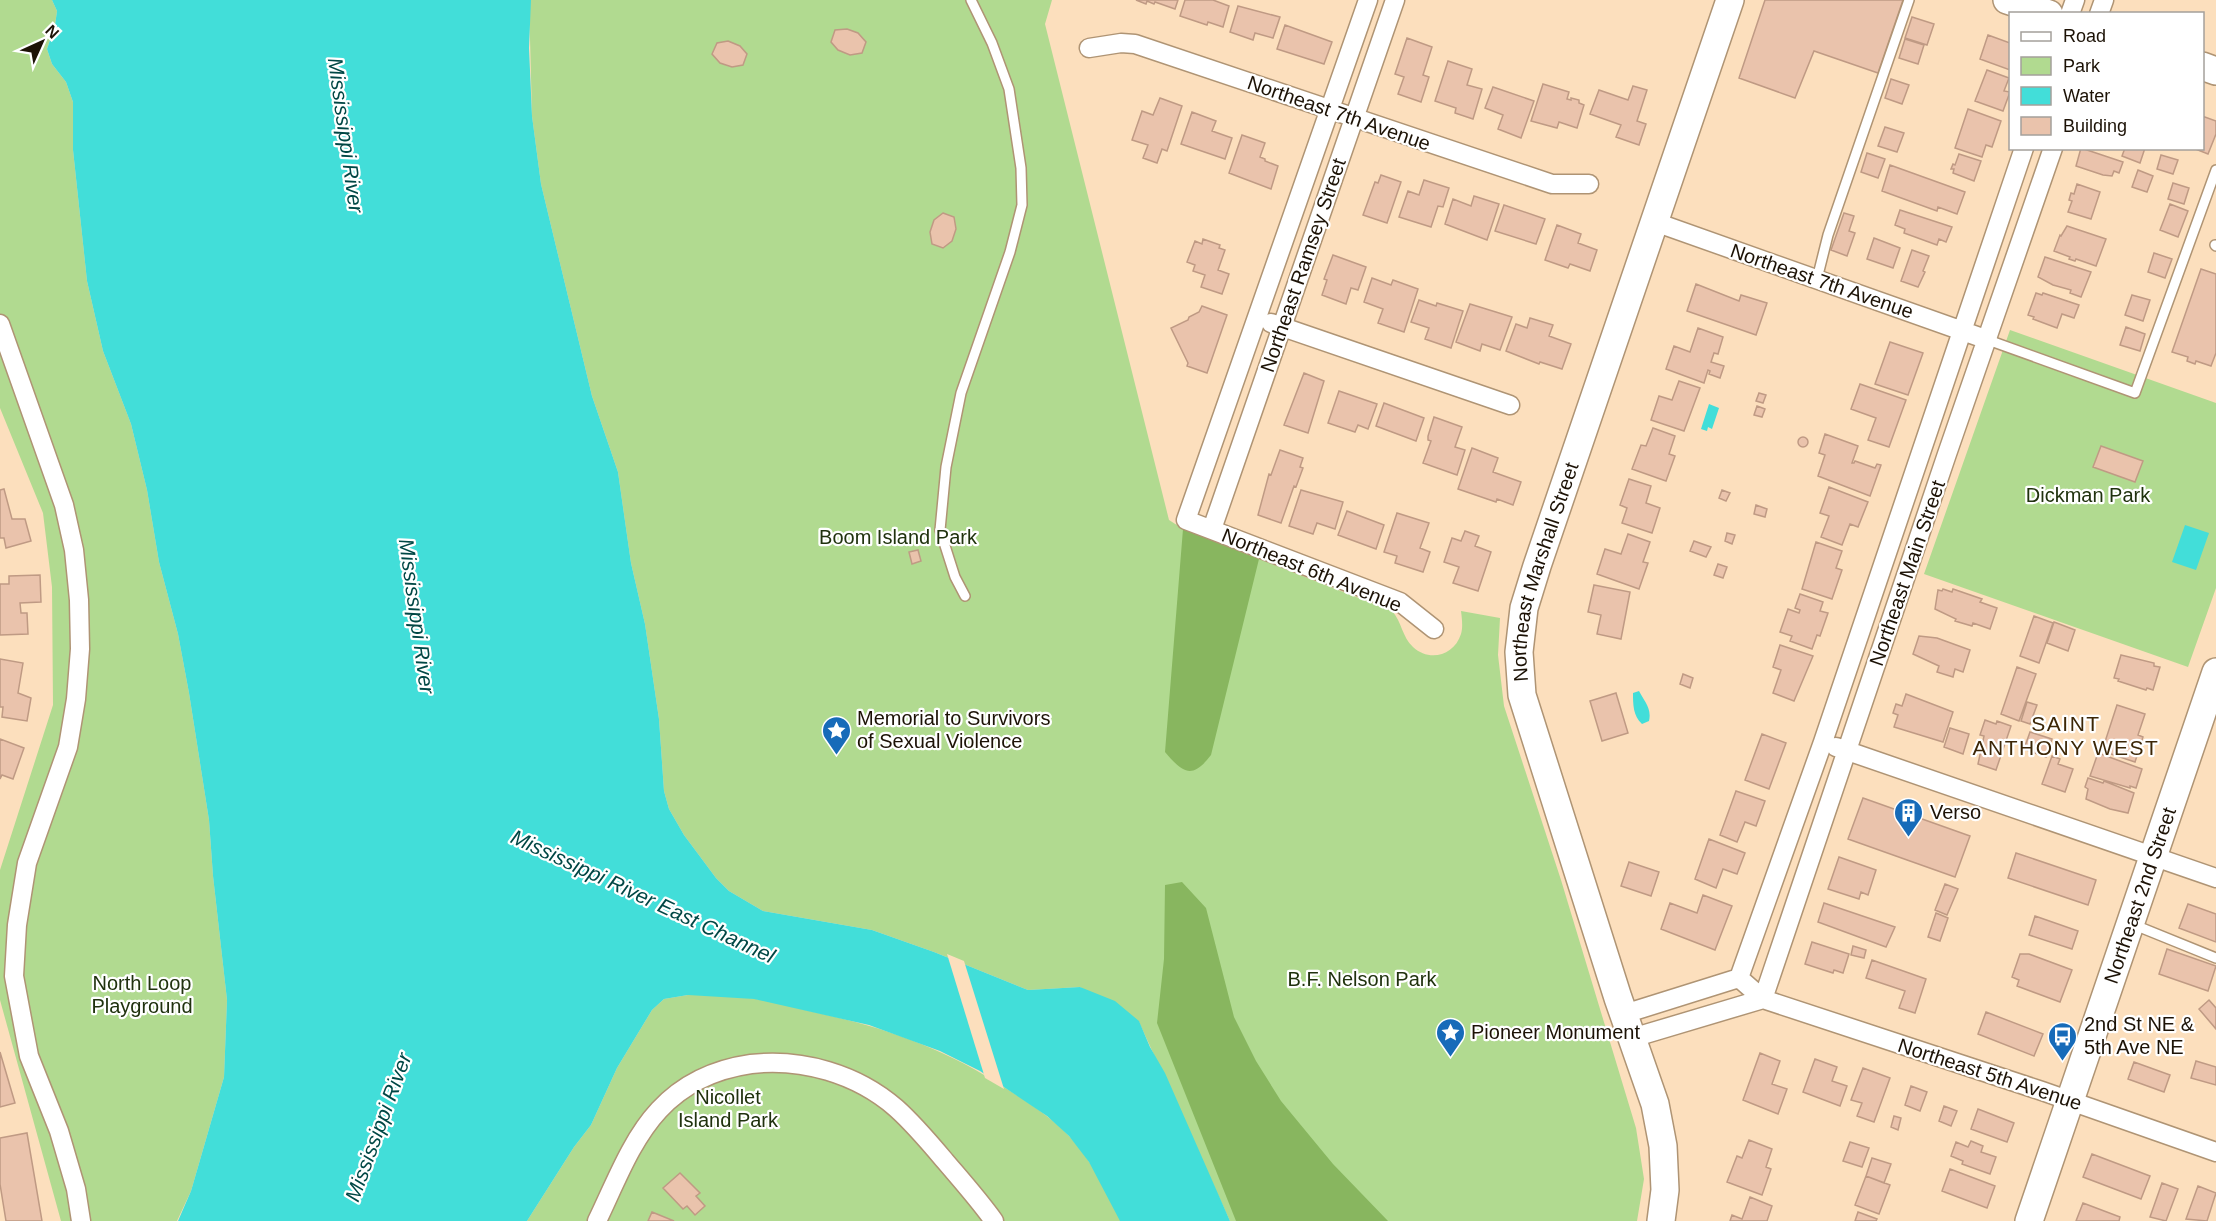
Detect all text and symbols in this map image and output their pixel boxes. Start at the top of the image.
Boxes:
north arrow [12,12,72,72]
legend [2009,12,2204,150]
text: N [42,22,62,42]
text: Road [2063,26,2106,46]
water label: Mississippi River [324,56,368,215]
text: Park [2063,56,2101,76]
street label: Northeast 7th Avenue [1245,71,1433,155]
text: Water [2063,86,2110,106]
text: Building [2063,116,2127,136]
street label: Northeast Ramsey Street [1256,155,1350,375]
street label: Northeast 7th Avenue [1728,239,1916,323]
street label: Northeast Marshall Street [1508,459,1583,682]
street label: Northeast Main Street [1865,477,1949,669]
park label: Dickman Park [2026,484,2151,506]
street label: Northeast 6th Avenue [1219,524,1405,616]
park label: Boom Island Park [819,526,978,548]
water label: Mississippi River [395,537,439,696]
place label: Memorial to Survivors of Sexual Violence [857,707,1050,752]
district label: SAINT ANTHONY WEST [1973,712,2159,759]
place icon: Memorial to Survivors of Sexual Violence [820,714,852,756]
building icon: Verso [1893,796,1925,838]
place label: Verso [1930,801,1981,823]
street label: Northeast 2nd Street [2100,804,2180,986]
water label: Mississippi River East Channel [508,825,780,968]
park label: B.F. Nelson Park [1288,968,1437,990]
park label: North Loop Playground [91,972,193,1017]
place label: 2nd St NE & 5th Ave NE [2084,1013,2195,1058]
place icon: Pioneer Monument [1434,1016,1466,1058]
bus stop icon: 2nd St NE & 5th Ave NE [2047,1020,2079,1062]
place label: Pioneer Monument [1471,1021,1640,1043]
street label: Northeast 5th Avenue [1895,1034,2085,1114]
water label: Mississippi River [340,1049,416,1204]
park label: Nicollet Island Park [678,1086,779,1131]

